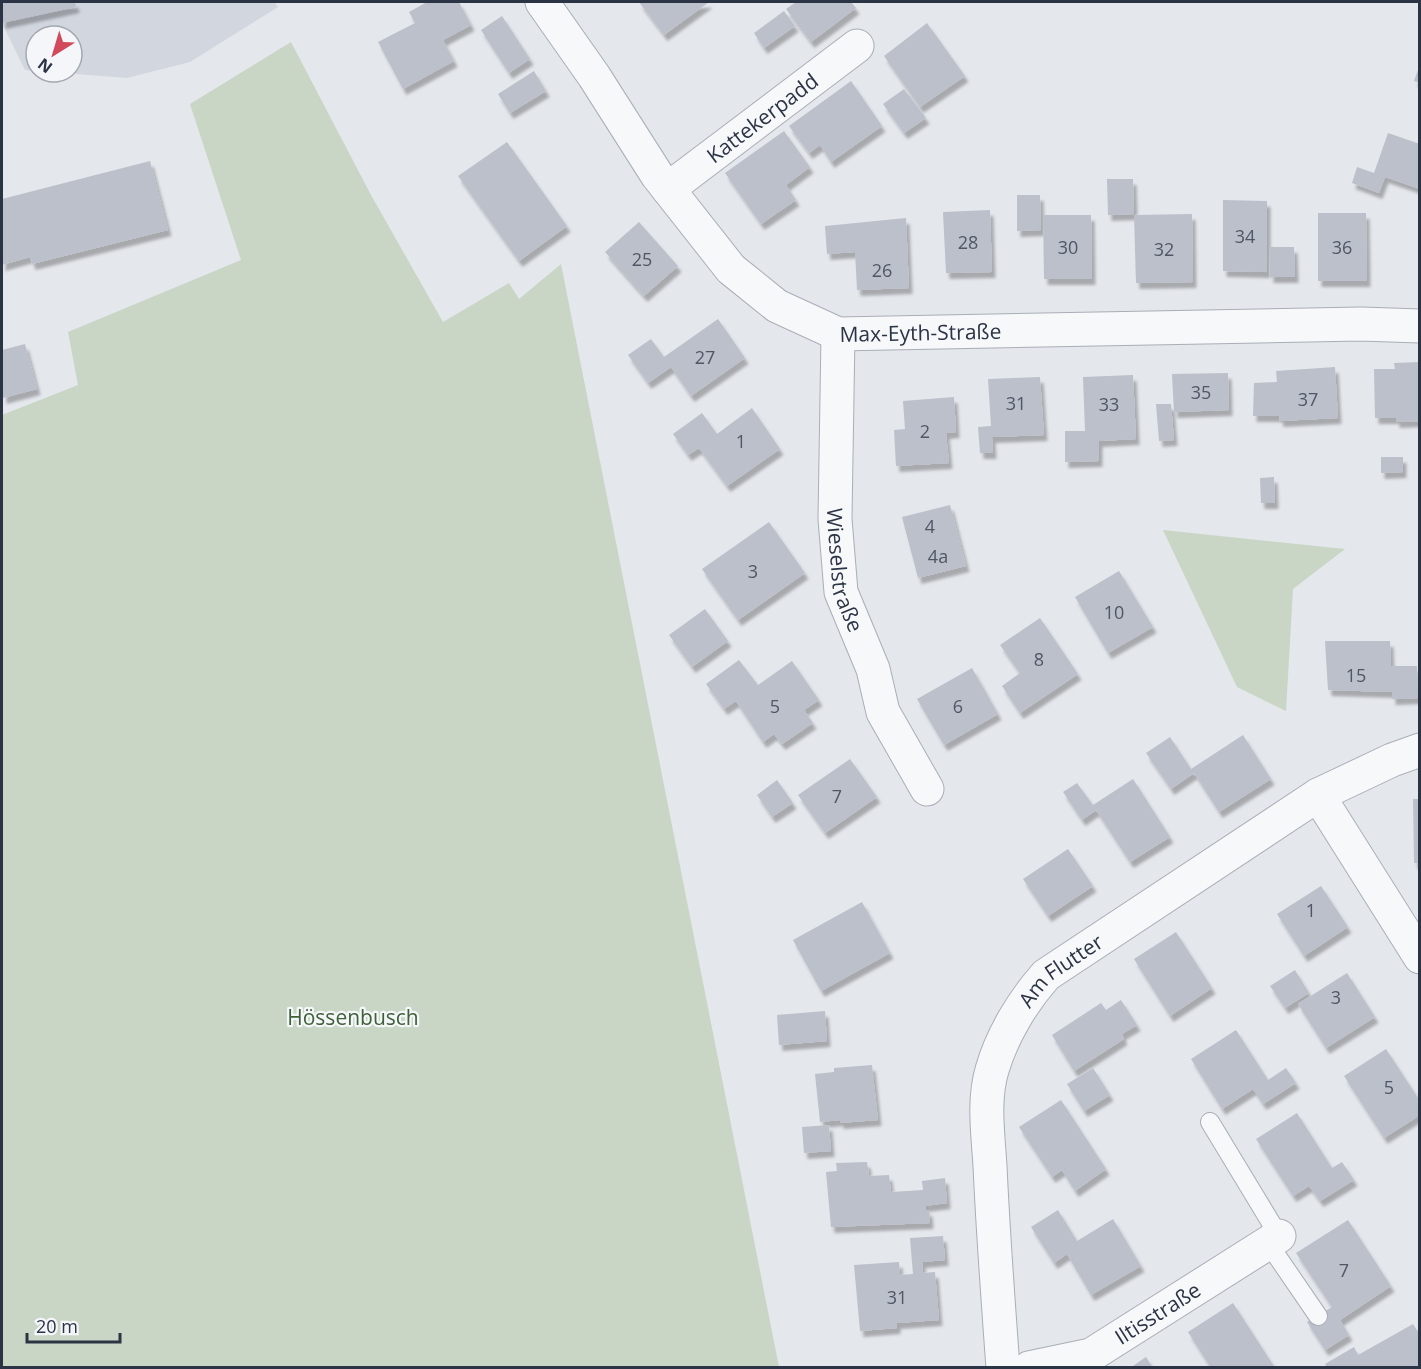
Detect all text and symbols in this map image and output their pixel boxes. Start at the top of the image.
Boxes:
north arrow [24,24,84,84]
text: N [33,53,57,79]
street label: Kattekerpadd [701,67,824,169]
house number: 34 [1235,224,1255,248]
house number: 28 [958,230,978,254]
house number: 30 [1058,235,1078,259]
house number: 36 [1332,235,1352,259]
house number: 32 [1154,237,1174,261]
house number: 25 [632,247,652,271]
house number: 26 [872,258,892,282]
street label: Max-Eyth-Straße [839,317,1002,348]
house number: 27 [695,345,715,369]
house number: 35 [1191,380,1211,404]
house number: 37 [1298,387,1318,411]
house number: 31 [1006,391,1026,415]
house number: 33 [1099,392,1119,416]
house number: 2 [920,419,930,443]
house number: 1 [736,429,746,453]
street label: Wieselstraße [821,508,870,636]
house number: 4 [925,514,935,538]
house number: 4a [928,544,948,568]
house number: 3 [748,559,758,583]
house number: 10 [1104,600,1124,624]
house number: 8 [1034,647,1044,671]
house number: 15 [1346,663,1366,687]
house number: 5 [770,694,780,718]
house number: 6 [953,694,963,718]
house number: 7 [832,784,842,808]
house number: 1 [1306,898,1316,922]
street label: Am Flutter [1012,927,1108,1013]
house number: 3 [1331,985,1341,1009]
park label: Hössenbusch [287,1003,419,1031]
house number: 5 [1384,1075,1394,1099]
house number: 7 [1339,1258,1349,1282]
street label: Iltisstraße [1109,1275,1206,1351]
house number: 31 [887,1285,907,1309]
scale bar [27,1306,120,1344]
text: 20 m [36,1314,78,1338]

